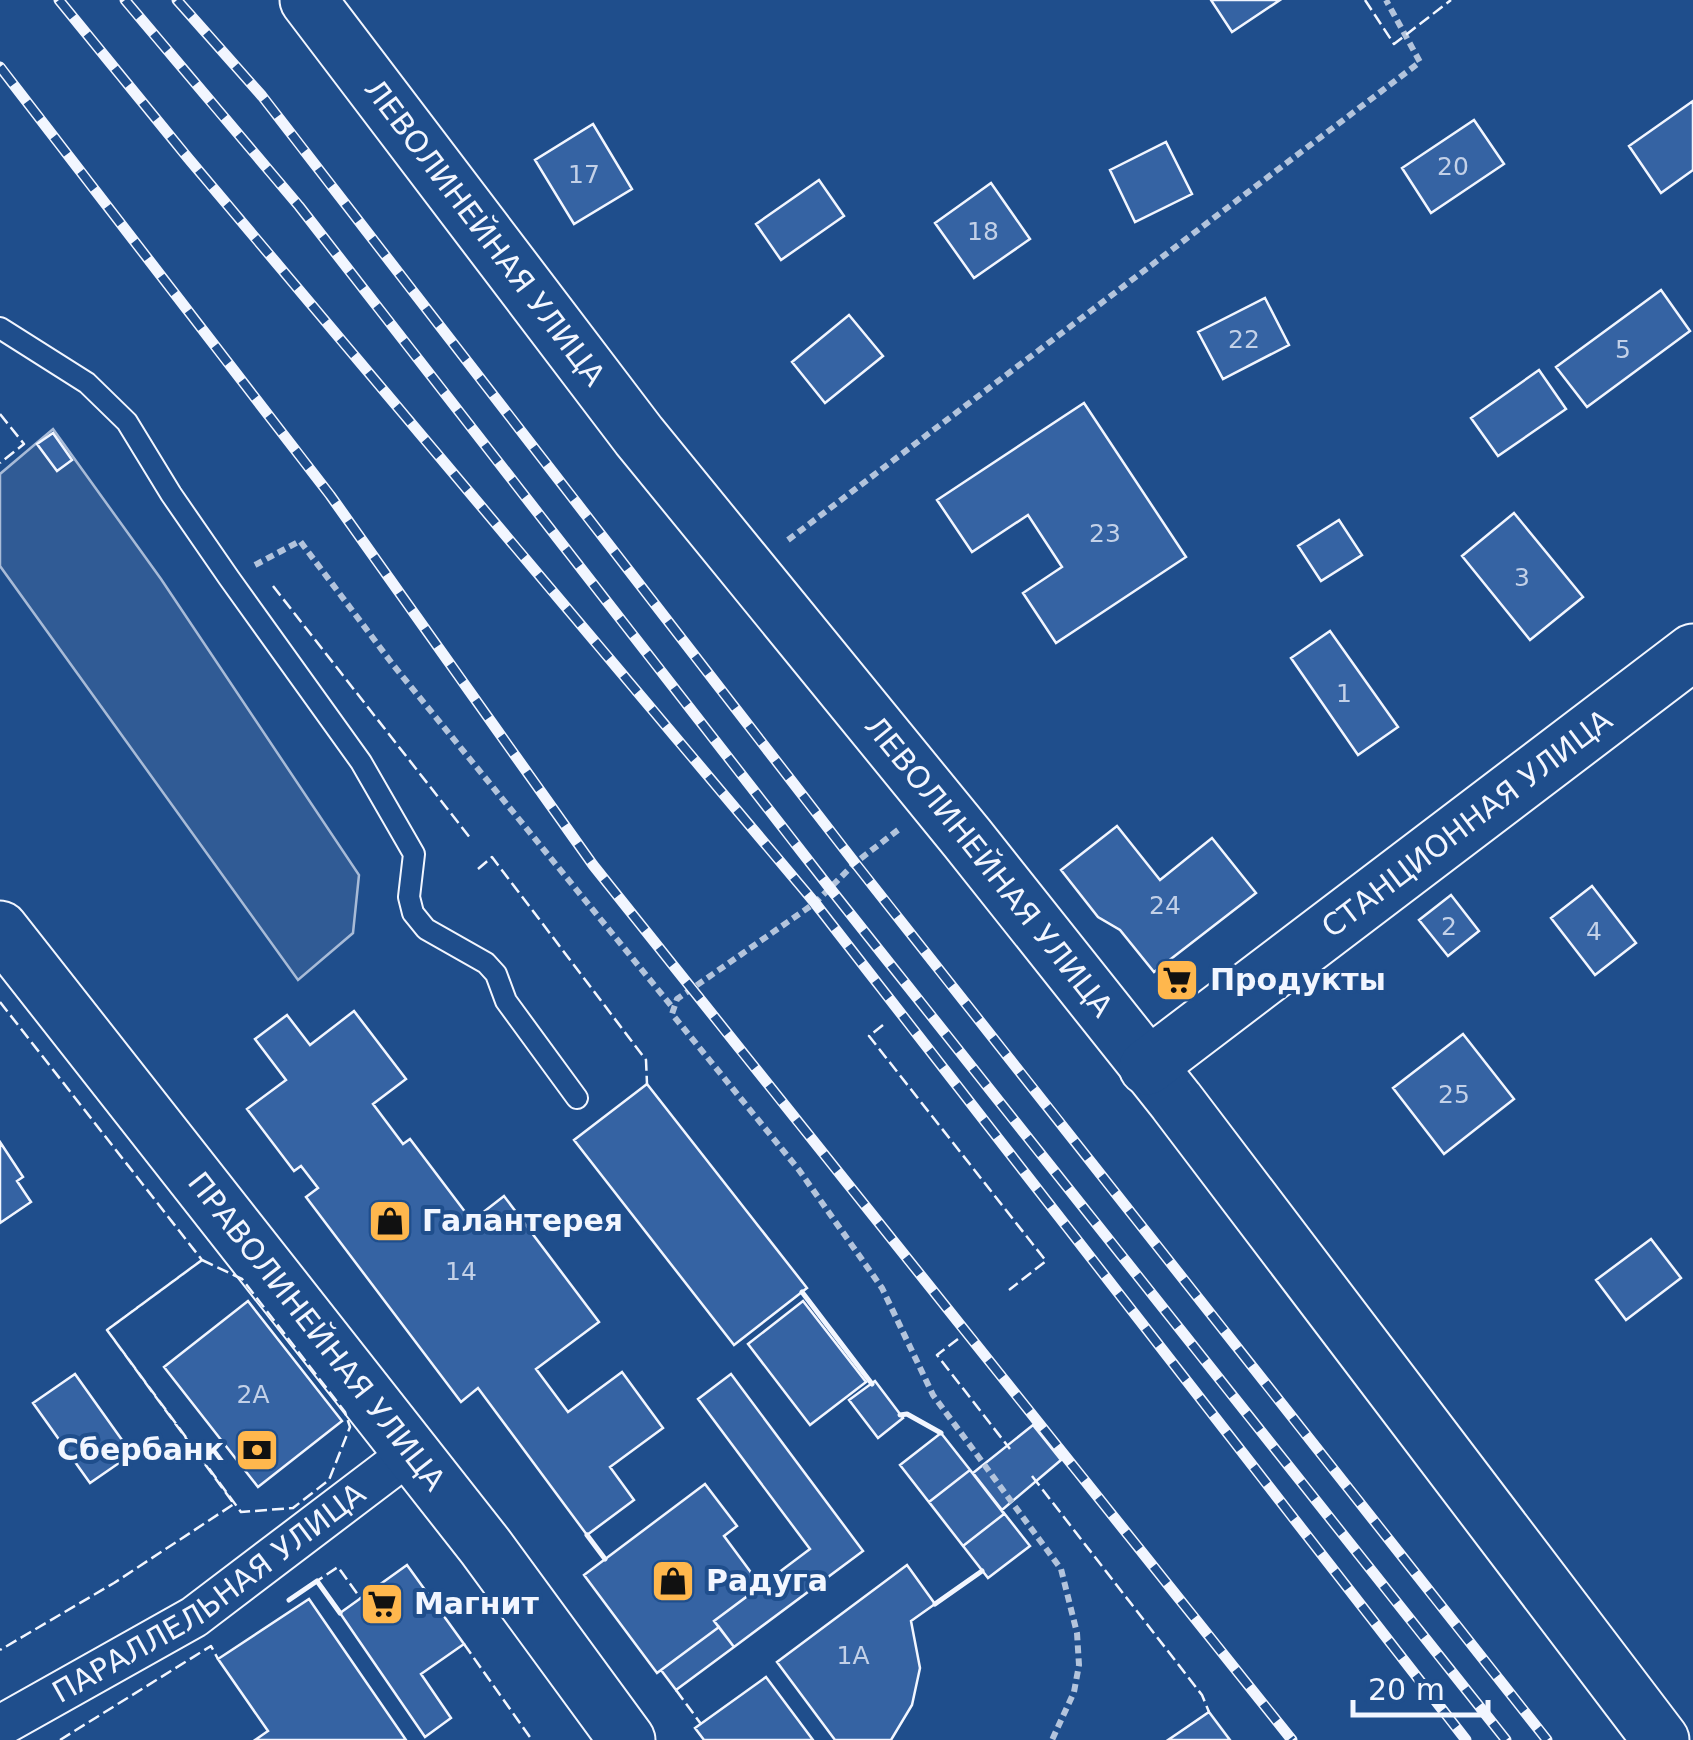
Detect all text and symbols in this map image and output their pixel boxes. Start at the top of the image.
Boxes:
street label: ЛЕВОЛИНЕЙНАЯ УЛИЦА [358,72,613,393]
house number: 20 [1437,152,1469,181]
house number: 17 [568,160,600,189]
house number: 18 [967,217,999,246]
house number: 22 [1228,325,1260,354]
house number: 5 [1615,335,1631,364]
house number: 23 [1089,519,1121,548]
house number: 3 [1514,563,1530,592]
house number: 1 [1336,679,1352,708]
street label: СТАНЦИОННАЯ УЛИЦА [1315,702,1619,945]
street label: ЛЕВОЛИНЕЙНАЯ УЛИЦА [858,709,1120,1024]
house number: 24 [1149,891,1181,920]
house number: 2 [1441,912,1457,941]
house number: 4 [1586,917,1602,946]
supermarket icon: Продукты [1154,957,1200,1003]
place label: Продукты [1210,962,1386,997]
house number: 25 [1438,1080,1470,1109]
street label: ПРАВОЛИНЕЙНАЯ УЛИЦА [181,1165,453,1498]
shop icon: Галантерея [367,1198,413,1244]
place label: Галантерея [422,1203,623,1238]
house number: 14 [445,1257,477,1286]
house number: 2А [236,1380,270,1409]
bank icon: Сбербанк [234,1427,280,1473]
place label: Сбербанк [57,1432,224,1467]
street label: ПАРАЛЛЕЛЬНАЯ УЛИЦА [46,1475,372,1710]
shop icon: Радуга [650,1558,696,1604]
place label: Радуга [706,1563,828,1598]
supermarket icon: Магнит [359,1581,405,1627]
place label: Магнит [414,1586,540,1621]
house number: 1А [836,1641,870,1670]
scale bar [1353,1655,1488,1717]
text: 20 m [1368,1672,1445,1707]

